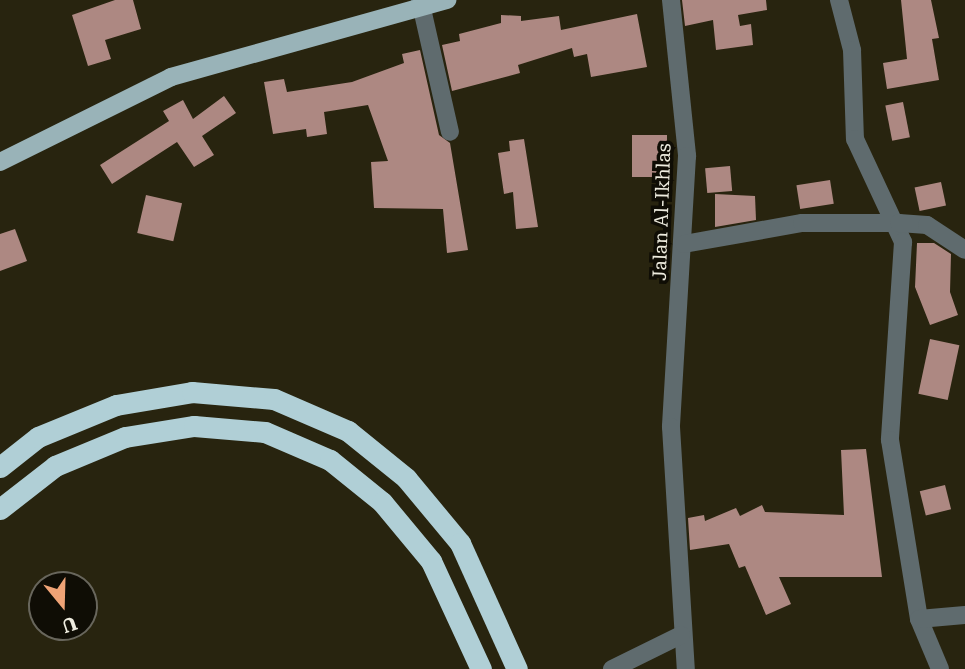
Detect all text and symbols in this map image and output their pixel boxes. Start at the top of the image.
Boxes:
street label: Jalan Al-Ikhlas [648,143,676,281]
north arrow [28,571,98,641]
text: U [59,611,80,638]

